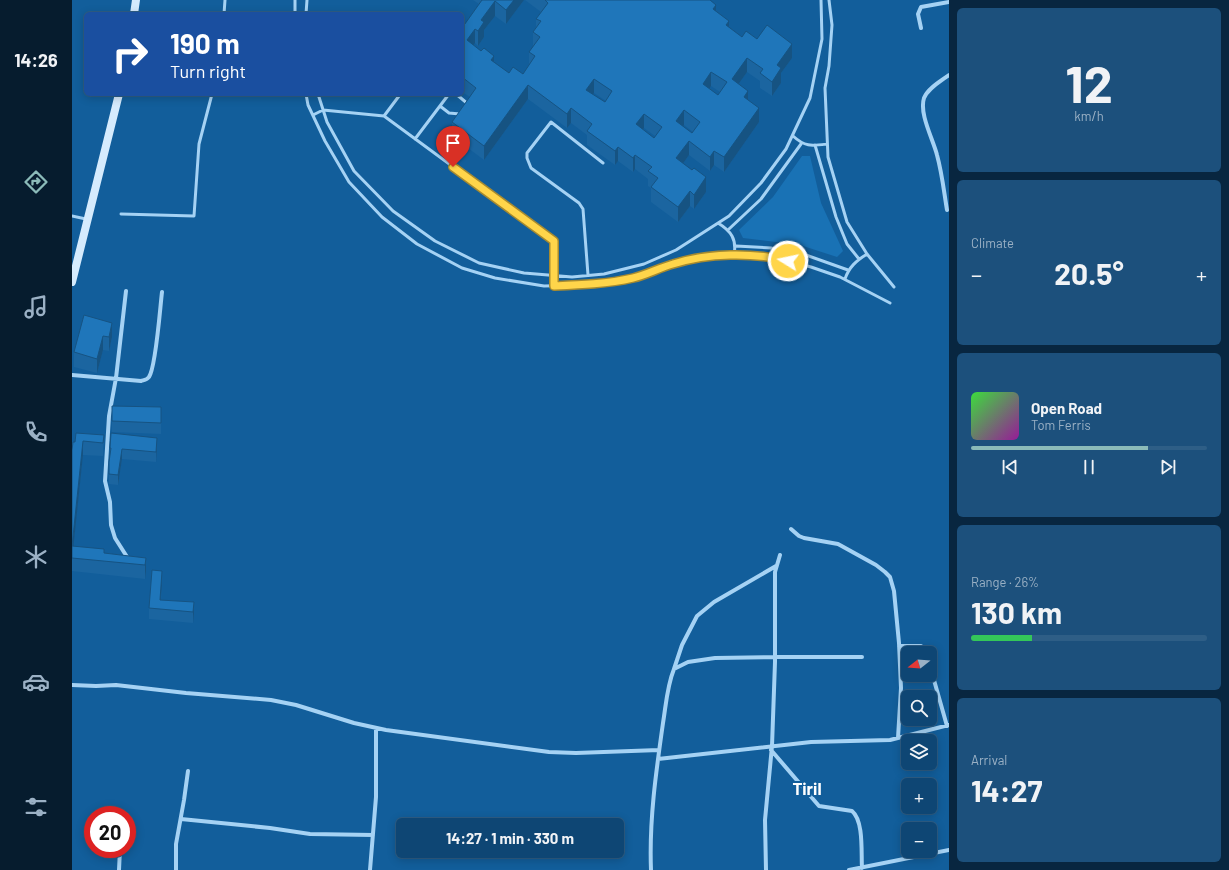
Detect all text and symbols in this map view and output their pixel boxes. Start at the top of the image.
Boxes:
text: 190 m [170,26,240,60]
icon: right [104,28,156,80]
text: 14:26 [14,49,58,71]
text: 12 [1065,51,1113,113]
text: Turn right [170,60,246,82]
text: km/h [1074,108,1104,124]
pin [436,126,470,167]
icon: arrive [442,132,464,154]
icon: directions [22,168,50,196]
text: Climate [971,235,1014,251]
position arrow [767,240,809,282]
text: 20.5° [1054,255,1124,291]
text: − [971,261,982,287]
text: + [1196,261,1207,287]
icon: music [22,293,50,321]
text: Open Road [1031,399,1102,417]
text: Tom Ferris [1031,417,1091,433]
icon: phone [22,418,50,446]
icon: previous [999,456,1021,478]
icon: pause [1078,456,1100,478]
icon: next [1157,456,1179,478]
icon: climate [22,543,50,571]
text: Range · 26% [971,574,1039,590]
text: 130 km [971,594,1062,630]
north arrow [901,646,937,682]
map controls [901,646,937,858]
icon: car [22,668,50,696]
button: search [901,690,937,726]
button: layers [901,734,937,770]
text: Arrival [971,752,1007,768]
text: 14:27 [971,772,1042,808]
district label: Tiril [792,778,822,798]
button: + [901,778,937,814]
icon: filters [22,793,50,821]
speed limit sign: 20 [84,806,136,858]
button: − [901,822,937,858]
text: 14:27 · 1 min · 330 m [446,829,574,847]

